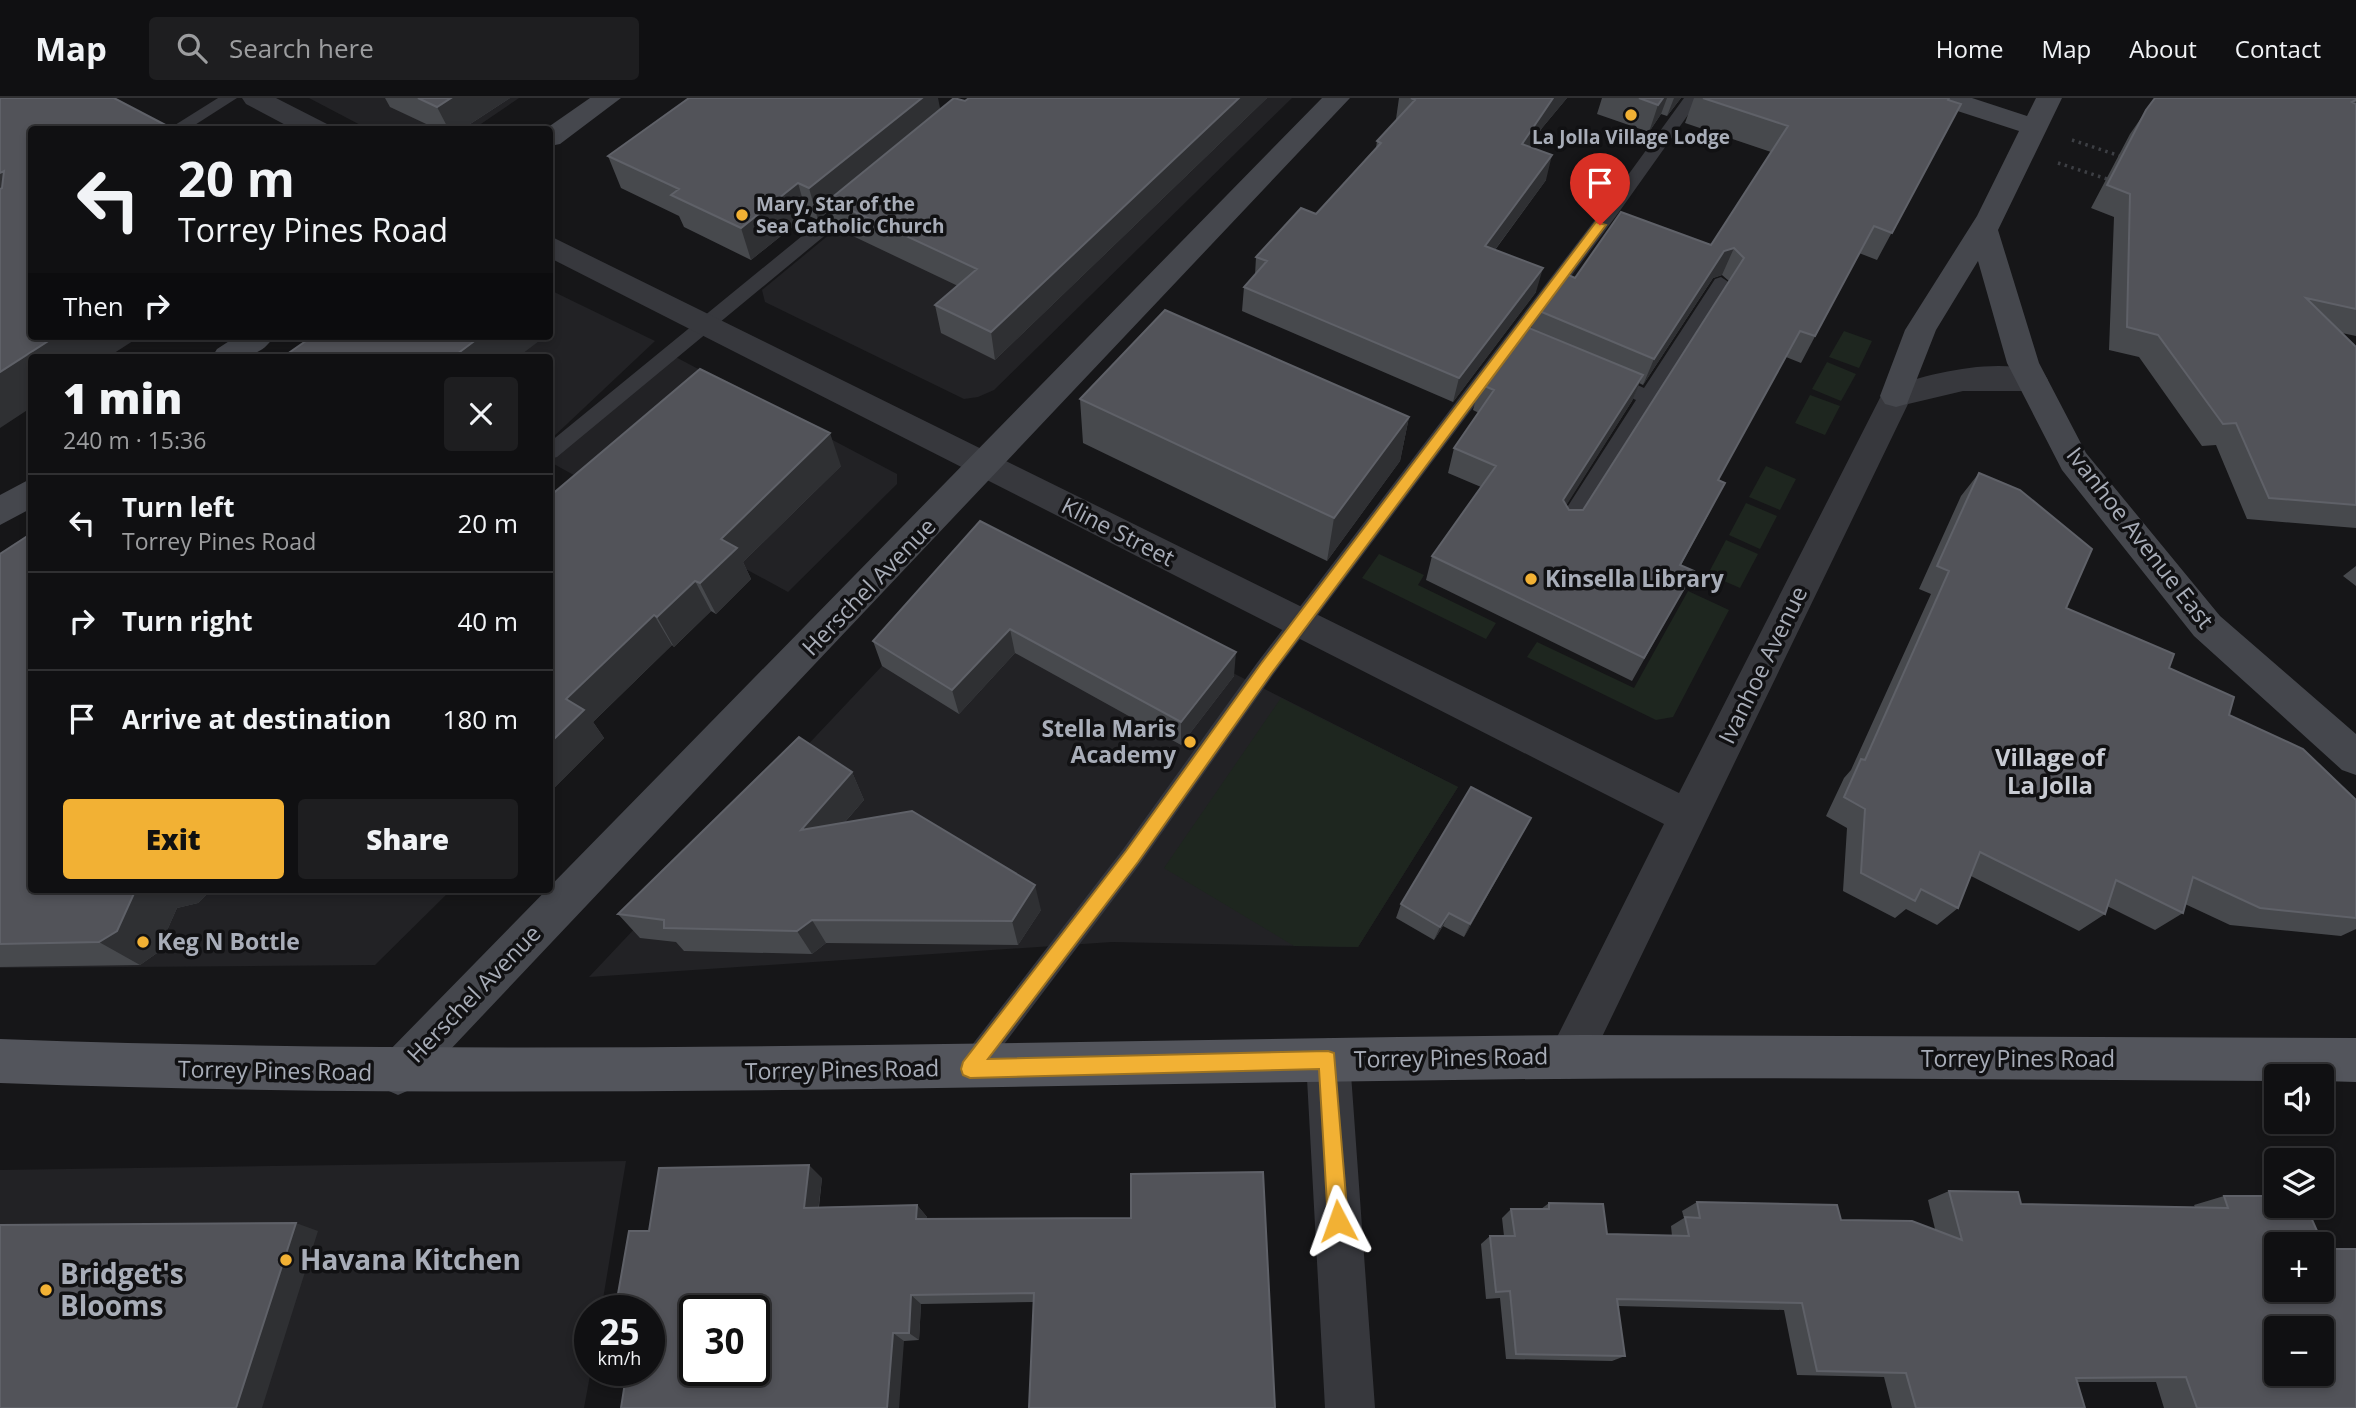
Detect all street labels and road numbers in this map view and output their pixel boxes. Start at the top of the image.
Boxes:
street label: Ivanhoe Avenue East [2060,440,2222,635]
street label: Kline Street [1056,489,1180,573]
street label: Herschel Avenue [794,510,942,662]
street label: Ivanhoe Avenue [1710,580,1814,749]
street label: Herschel Avenue [399,917,547,1069]
street label: Torrey Pines Road [1354,1039,1548,1075]
street label: Torrey Pines Road [1921,1042,2115,1074]
street label: Torrey Pines Road [745,1051,939,1087]
street label: Torrey Pines Road [178,1052,372,1088]

